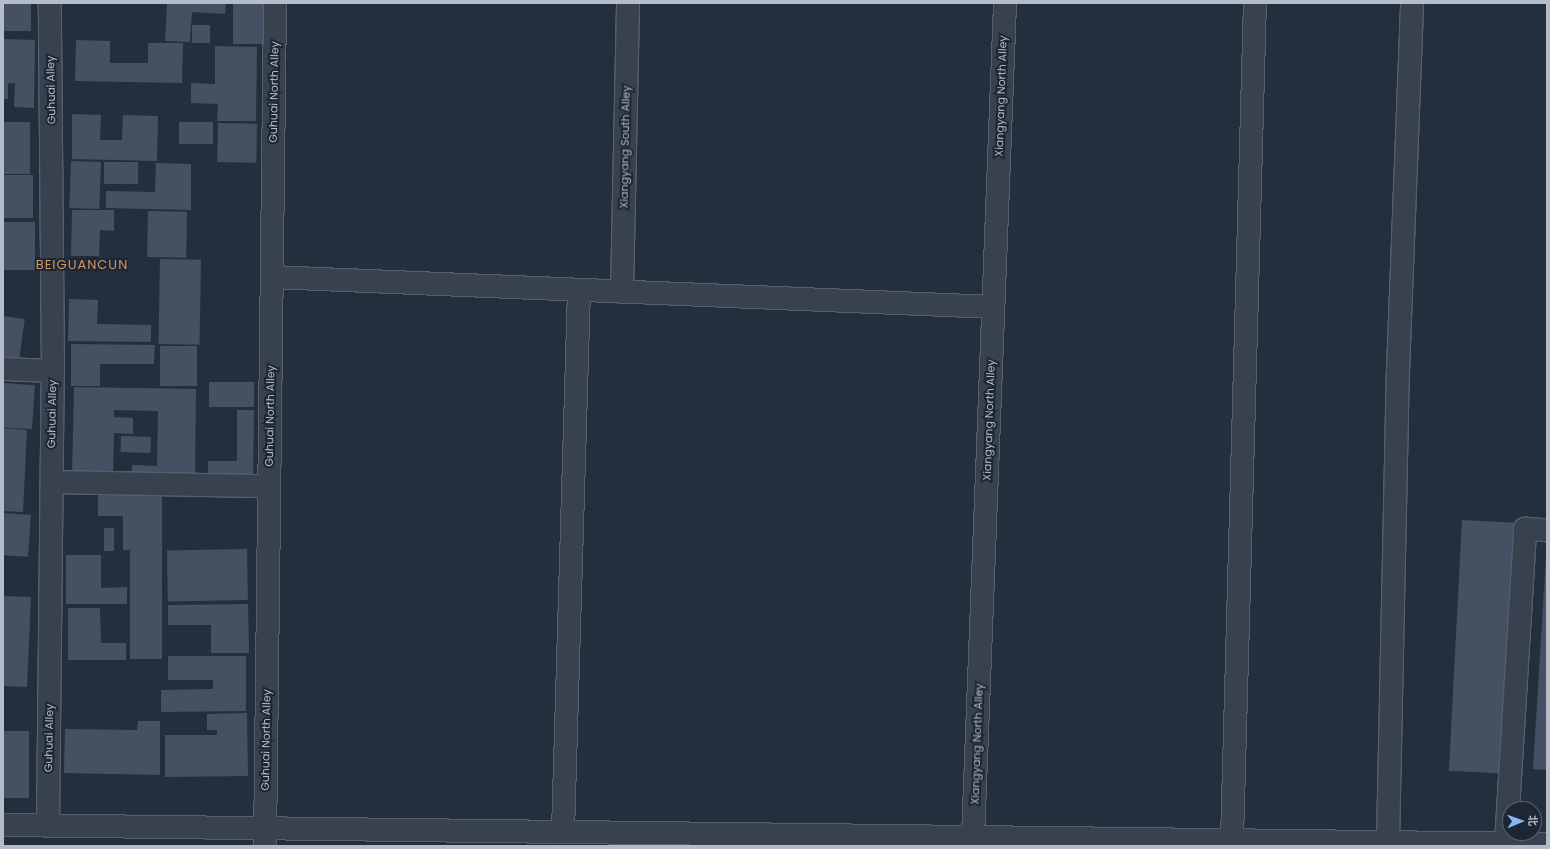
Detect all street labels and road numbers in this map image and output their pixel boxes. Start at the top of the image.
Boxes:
street label: Xiangyang North Alley [992,35,1010,157]
street label: Guhuai North Alley [267,41,281,143]
street label: Guhuai Alley [44,56,58,124]
street label: Xiangyang South Alley [617,85,633,209]
street label: Xiangyang North Alley [980,359,998,481]
street label: Guhuai North Alley [263,365,277,467]
street label: Guhuai Alley [45,380,59,448]
street label: Xiangyang North Alley [968,683,986,805]
street label: Guhuai North Alley [259,689,273,791]
street label: Guhuai Alley [42,704,56,772]

